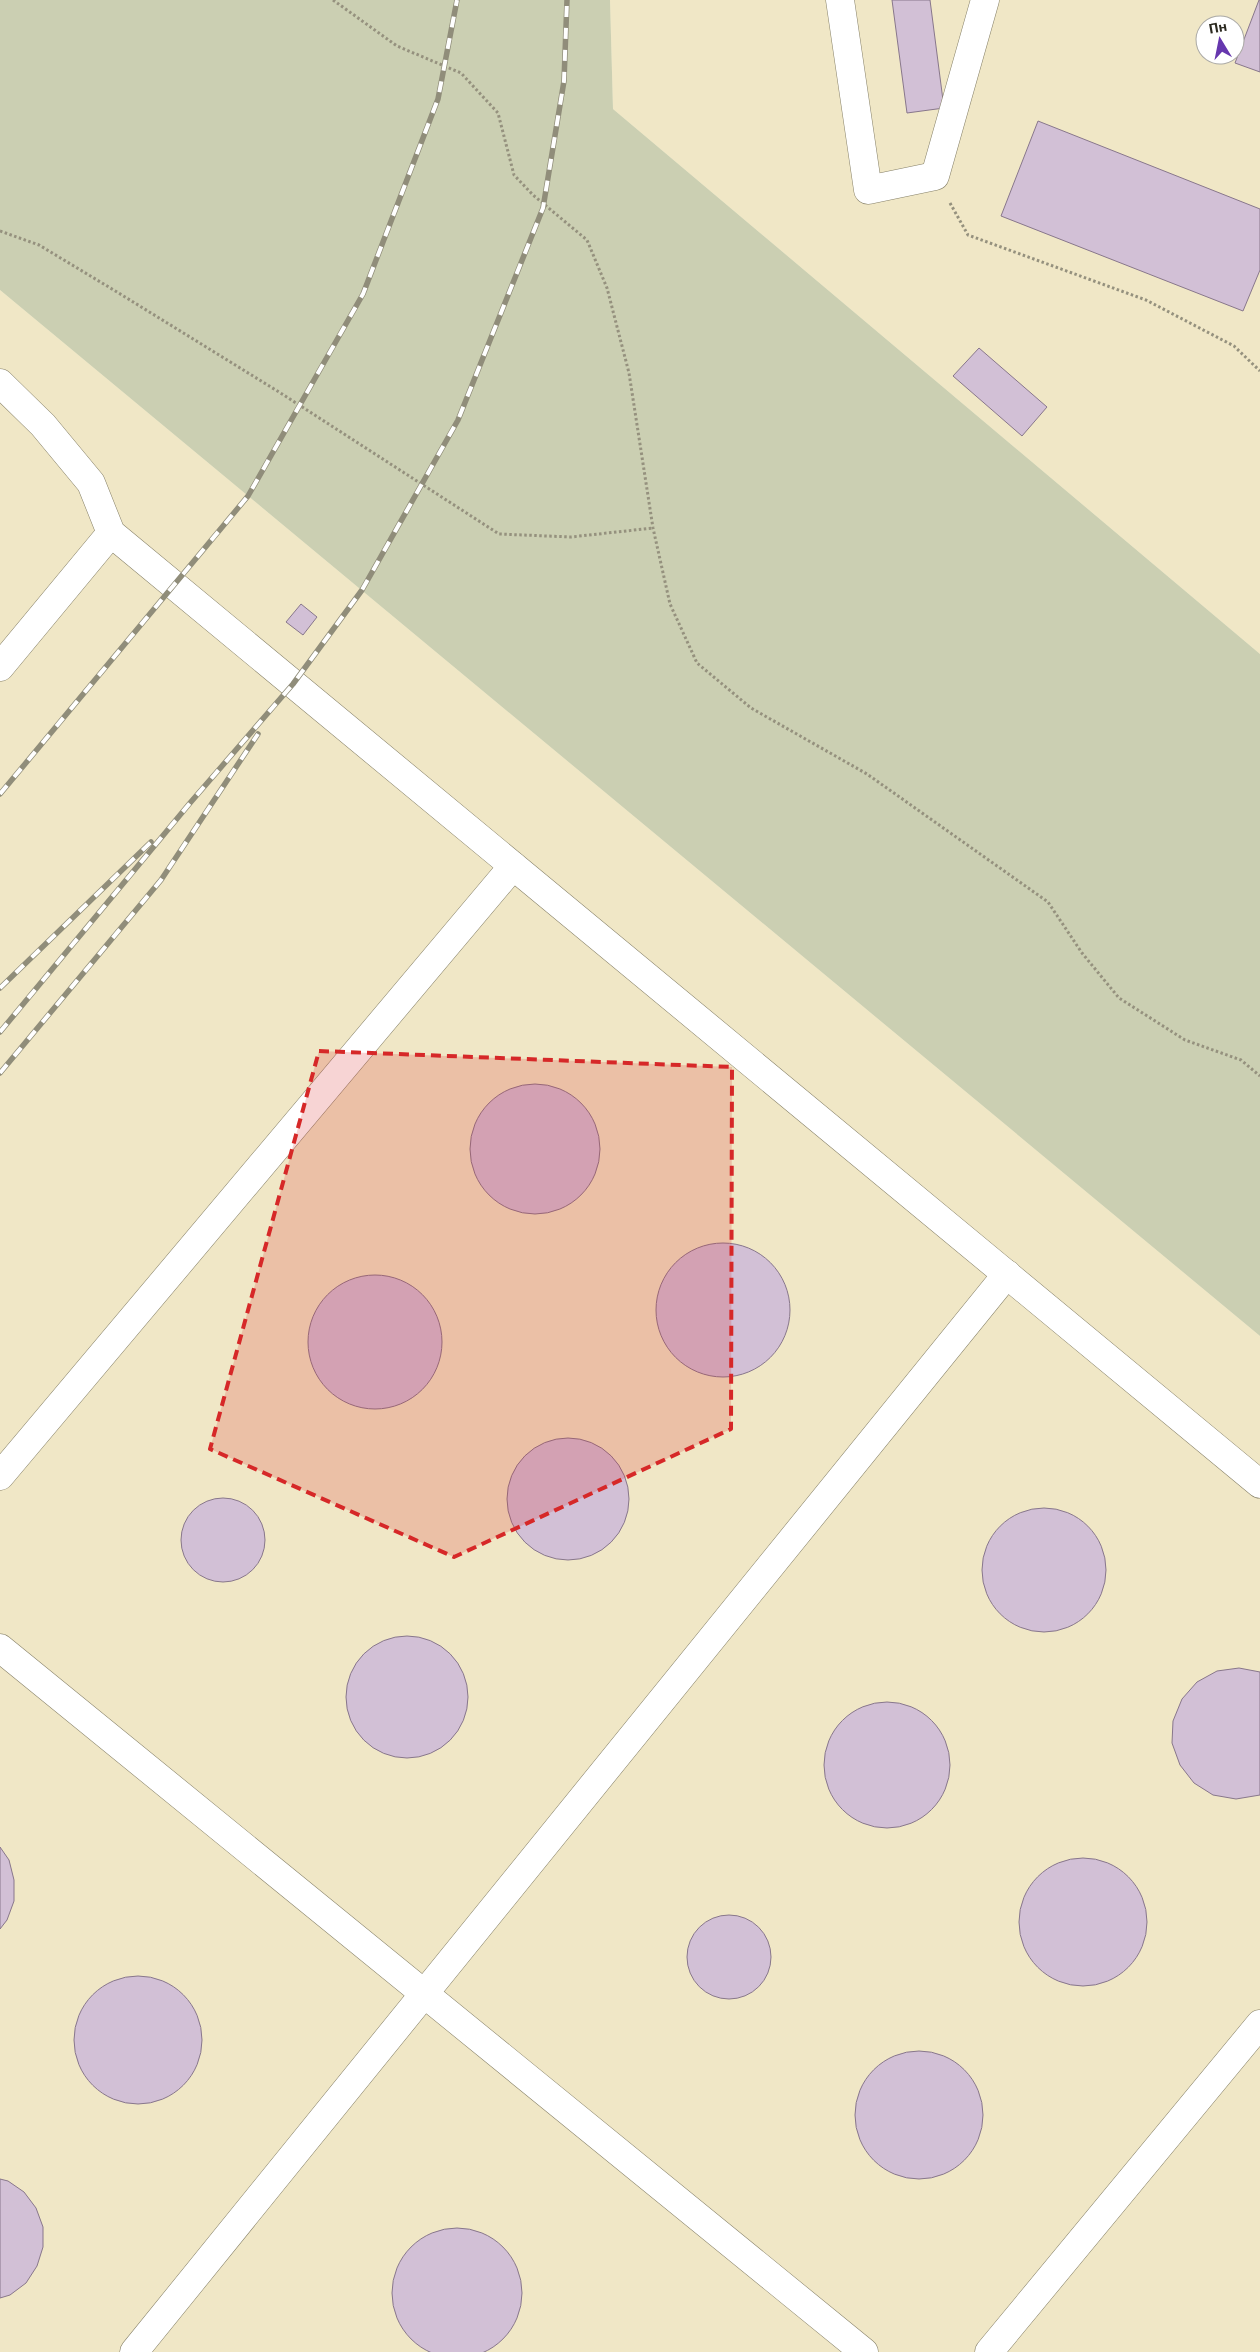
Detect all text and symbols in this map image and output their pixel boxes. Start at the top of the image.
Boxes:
north arrow [1195,15,1245,65]
text: Пн [1207,17,1228,37]

